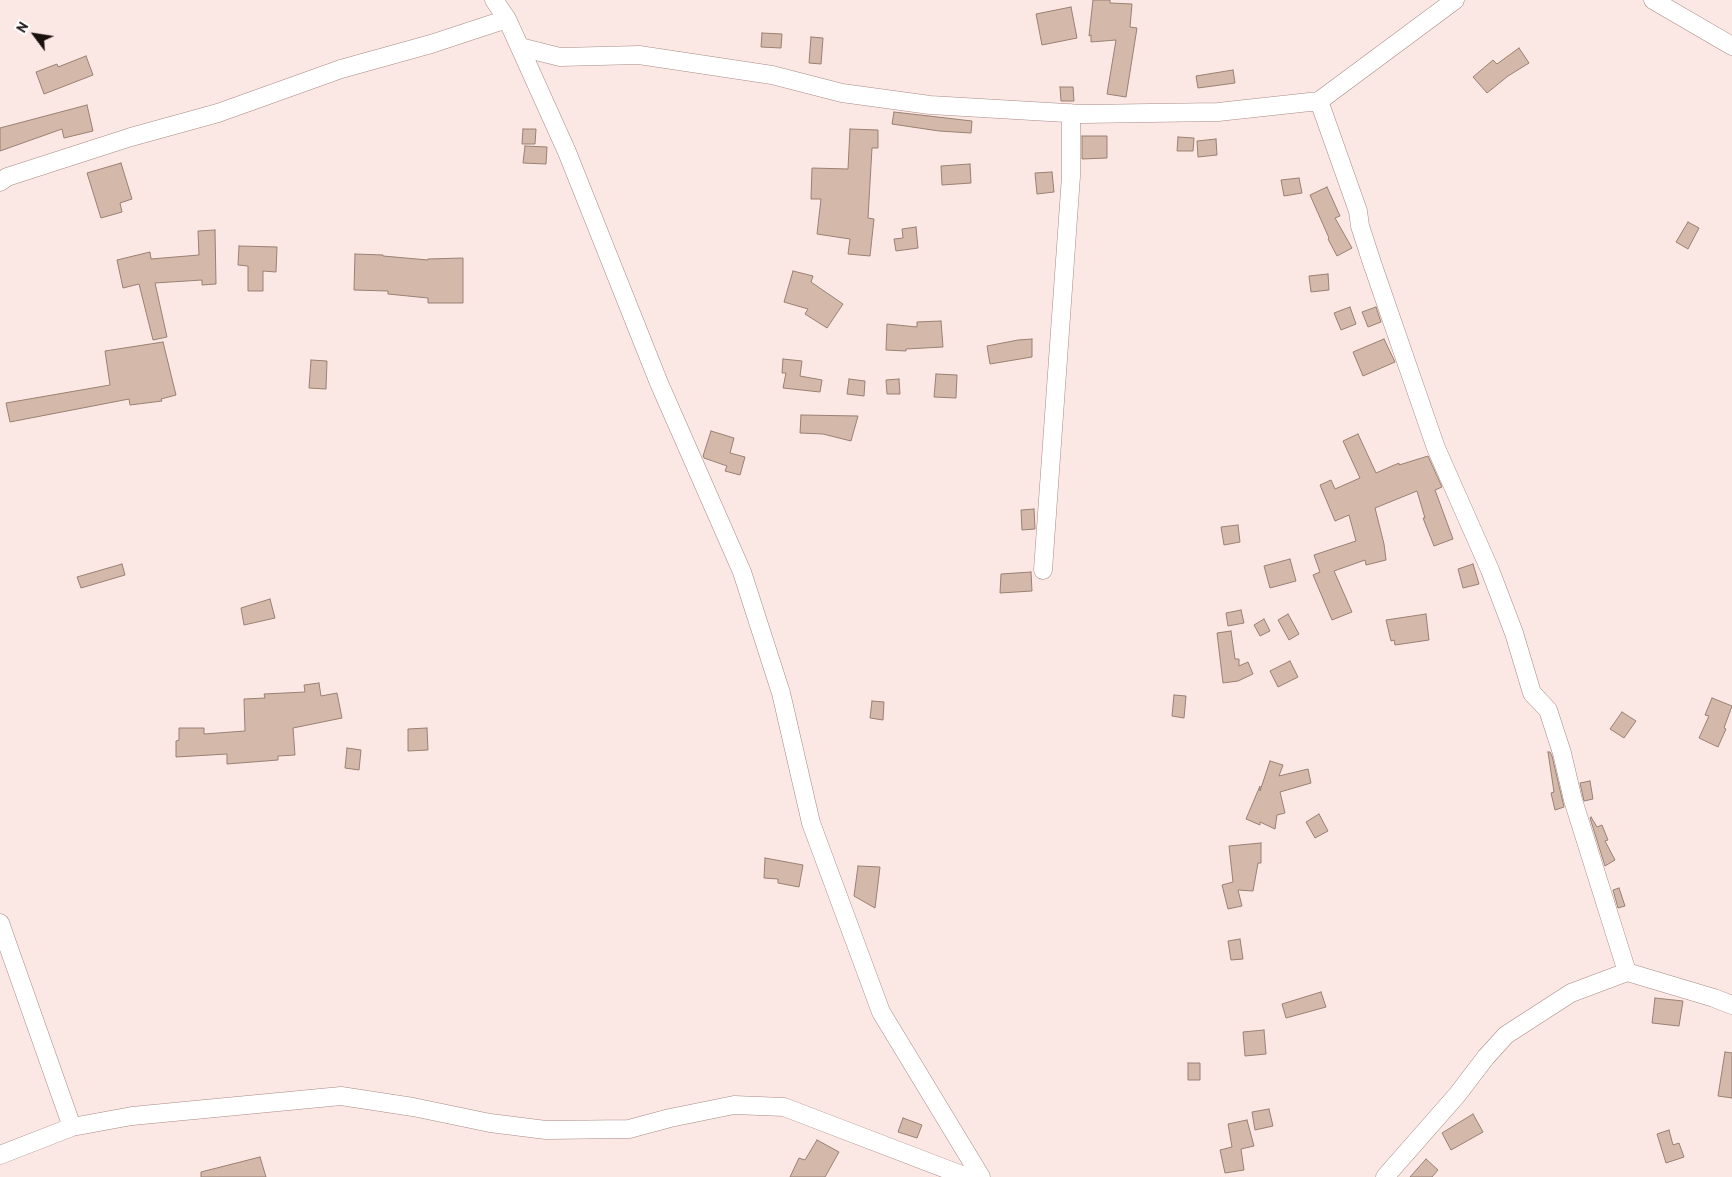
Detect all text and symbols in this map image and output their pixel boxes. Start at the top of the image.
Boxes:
north arrow [10,10,60,60]
text: N [12,19,32,36]

